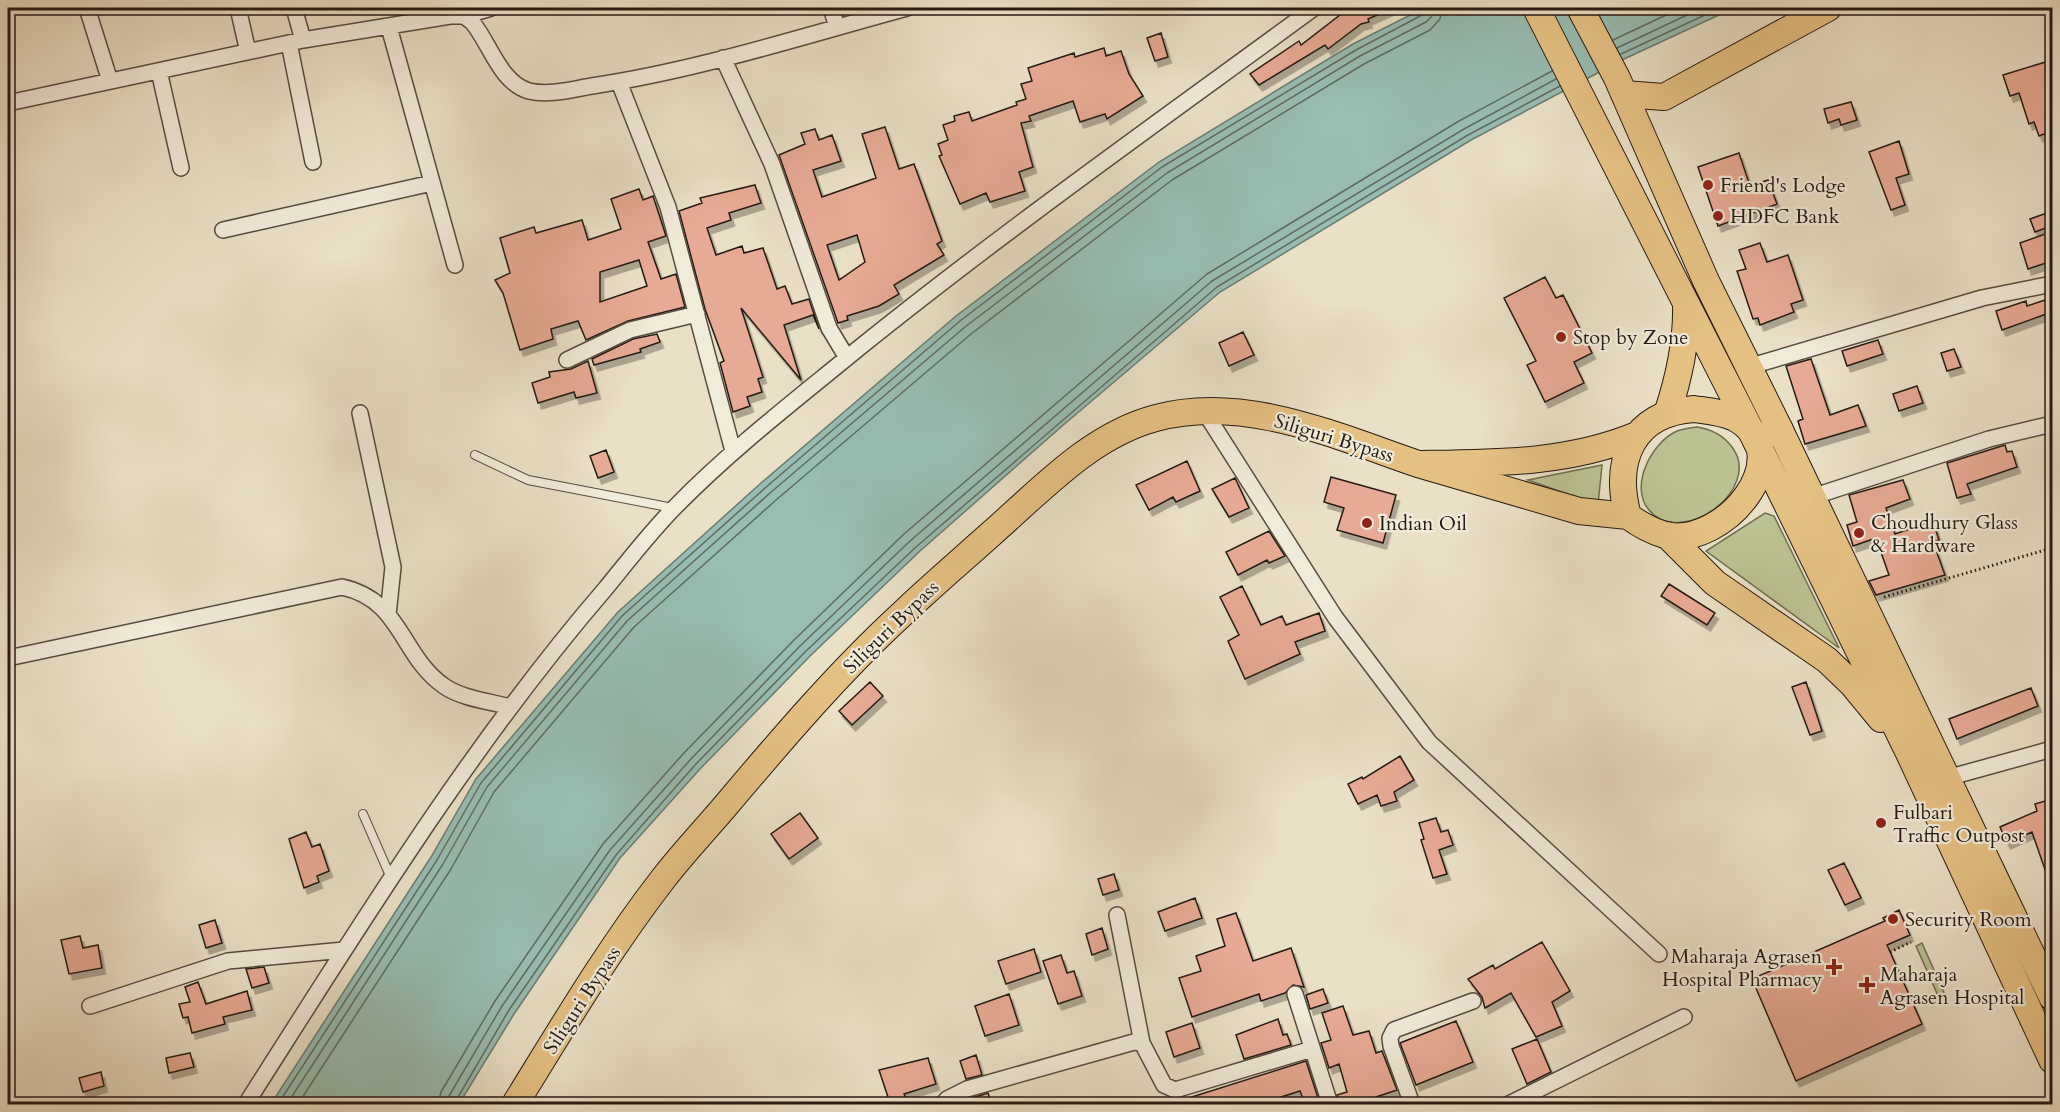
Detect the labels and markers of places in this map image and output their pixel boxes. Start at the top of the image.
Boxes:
place label: Friend's Lodge [1720,172,1846,199]
marker: Friend's Lodge [1701,178,1715,192]
place label: HDFC Bank [1730,203,1840,230]
marker: HDFC Bank [1711,209,1725,223]
place label: Stop by Zone [1573,324,1688,351]
marker: Stop by Zone [1554,330,1568,344]
place label: Choudhury Glass & Hardware [1871,509,2018,559]
place label: Indian Oil [1379,510,1467,537]
marker: Indian Oil [1360,516,1374,530]
marker: Choudhury Glass & Hardware [1852,526,1866,540]
place label: Fulbari Traffic Outpost [1893,799,2025,849]
marker: Fulbari Traffic Outpost [1874,816,1888,830]
place label: Security Room [1905,906,2032,933]
marker: Security Room [1886,912,1900,926]
place label: Maharaja Agrasen Hospital Pharmacy [1662,943,1823,993]
marker: Maharaja Agrasen Hospital Pharmacy [1827,960,1841,974]
place label: Maharaja Agrasen Hospital [1880,961,2024,1011]
marker: Maharaja Agrasen Hospital [1858,976,1876,994]

